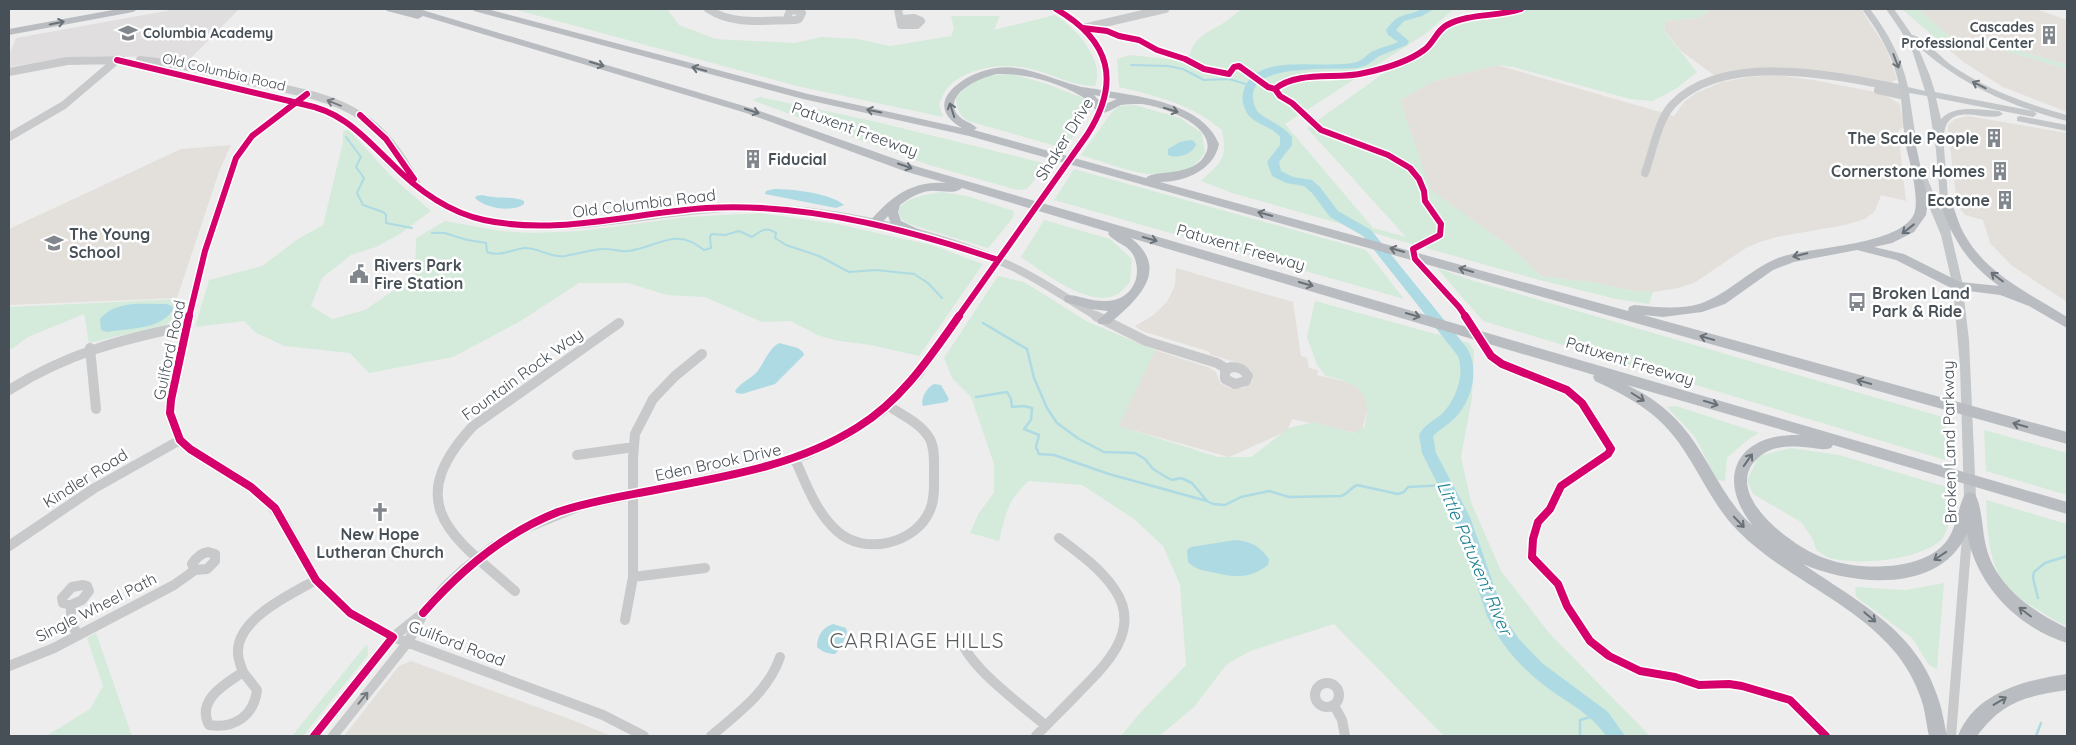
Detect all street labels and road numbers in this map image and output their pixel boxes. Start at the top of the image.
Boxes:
street label: Old Columbia Road [161,49,287,95]
street label: Shaker Drive [1031,94,1097,184]
street label: Patuxent Freeway [789,97,921,161]
street label: Old Columbia Road [571,184,717,222]
street label: Patuxent Freeway [1174,219,1308,275]
street label: Guilford Road [149,298,189,402]
street label: Fountain Rock Way [458,323,586,425]
street label: Patuxent Freeway [1563,332,1697,390]
street label: Broken Land Parkway [1938,360,1960,524]
street label: Eden Brook Drive [653,439,783,485]
street label: Kindler Road [39,444,131,512]
street label: Single Wheel Path [32,568,160,646]
street label: Guilford Road [406,615,508,671]

